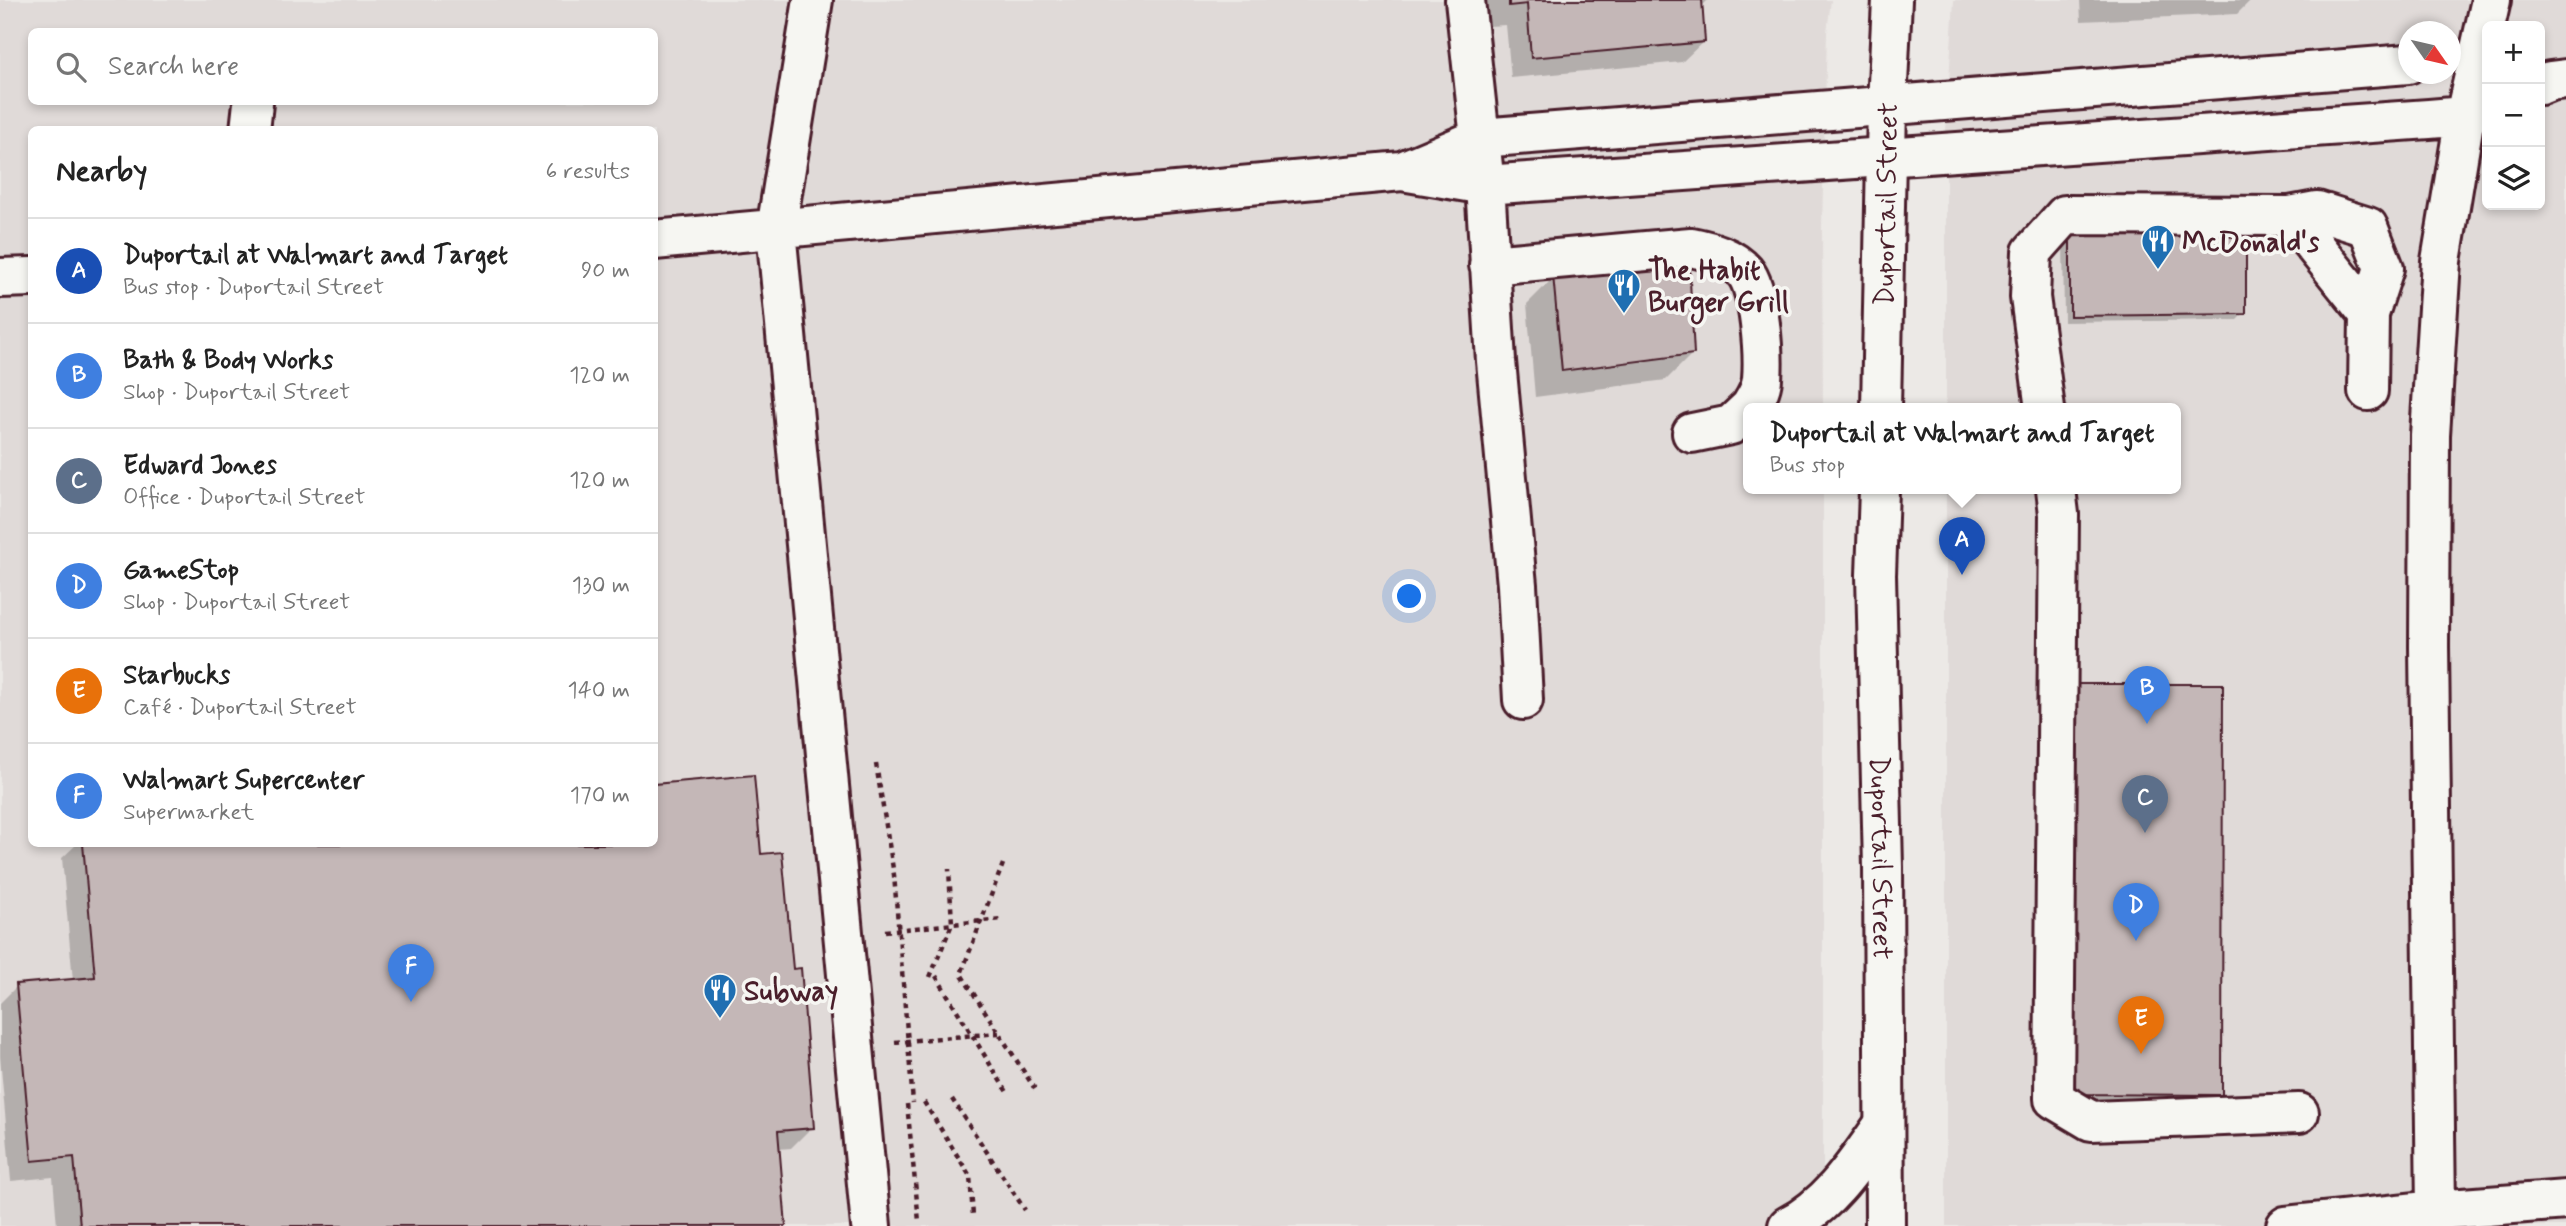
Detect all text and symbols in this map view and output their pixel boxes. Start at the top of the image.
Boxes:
north arrow [2398,21,2461,84]
map controls [2482,21,2545,210]
button: + [2482,21,2545,84]
search box [28,28,658,105]
icon: search [52,48,90,86]
text: Search here [108,50,239,84]
button: − [2482,84,2545,147]
street label: Duportail Street [1867,102,1908,306]
button: layers [2482,147,2545,210]
text: Nearby [56,152,147,191]
text: 6 results [546,157,630,187]
restaurant icon: McDonald's [2139,222,2177,271]
place label: McDonald's [2182,225,2320,262]
text: Duportail at Walmart and Target [123,239,508,273]
place label: The Habit Burger Grill [1648,253,1789,325]
text: A [71,256,87,286]
text: 90 m [581,256,630,286]
restaurant icon: The Habit Burger Grill [1605,266,1643,315]
text: Bus stop · Duportail Street [123,273,384,303]
text: Bath & Body Works [123,344,333,378]
text: B [72,361,86,391]
text: 120 m [569,361,630,391]
text: Shop · Duportail Street [123,378,350,408]
popup [1743,403,2181,494]
text: Duportail at Walmart and Target [1769,417,2155,451]
text: Edward Jones [123,449,277,483]
text: Bus stop [1769,451,1846,481]
text: C [71,466,87,496]
text: 120 m [569,466,630,496]
text: Office · Duportail Street [123,483,365,513]
pin: A [1939,517,1985,575]
text: GameStop [123,554,239,588]
text: D [71,571,87,601]
text: 130 m [572,571,630,601]
your location [1392,579,1426,613]
text: Shop · Duportail Street [123,588,350,618]
text: Starbucks [123,659,230,693]
pin: B [2124,666,2170,724]
text: E [72,676,86,706]
text: 140 m [567,676,630,706]
text: Café · Duportail Street [123,693,357,723]
street label: Duportail Street [1859,756,1900,960]
text: Walmart Supercenter [123,764,364,798]
pin: C [2122,775,2168,833]
text: F [73,781,85,811]
text: 170 m [570,781,630,811]
text: Supermarket [123,798,254,828]
pin: D [2113,883,2159,941]
pin: F [388,944,434,1002]
restaurant icon: Subway [701,971,739,1020]
place label: Subway [744,974,838,1011]
pin: E [2118,996,2164,1054]

